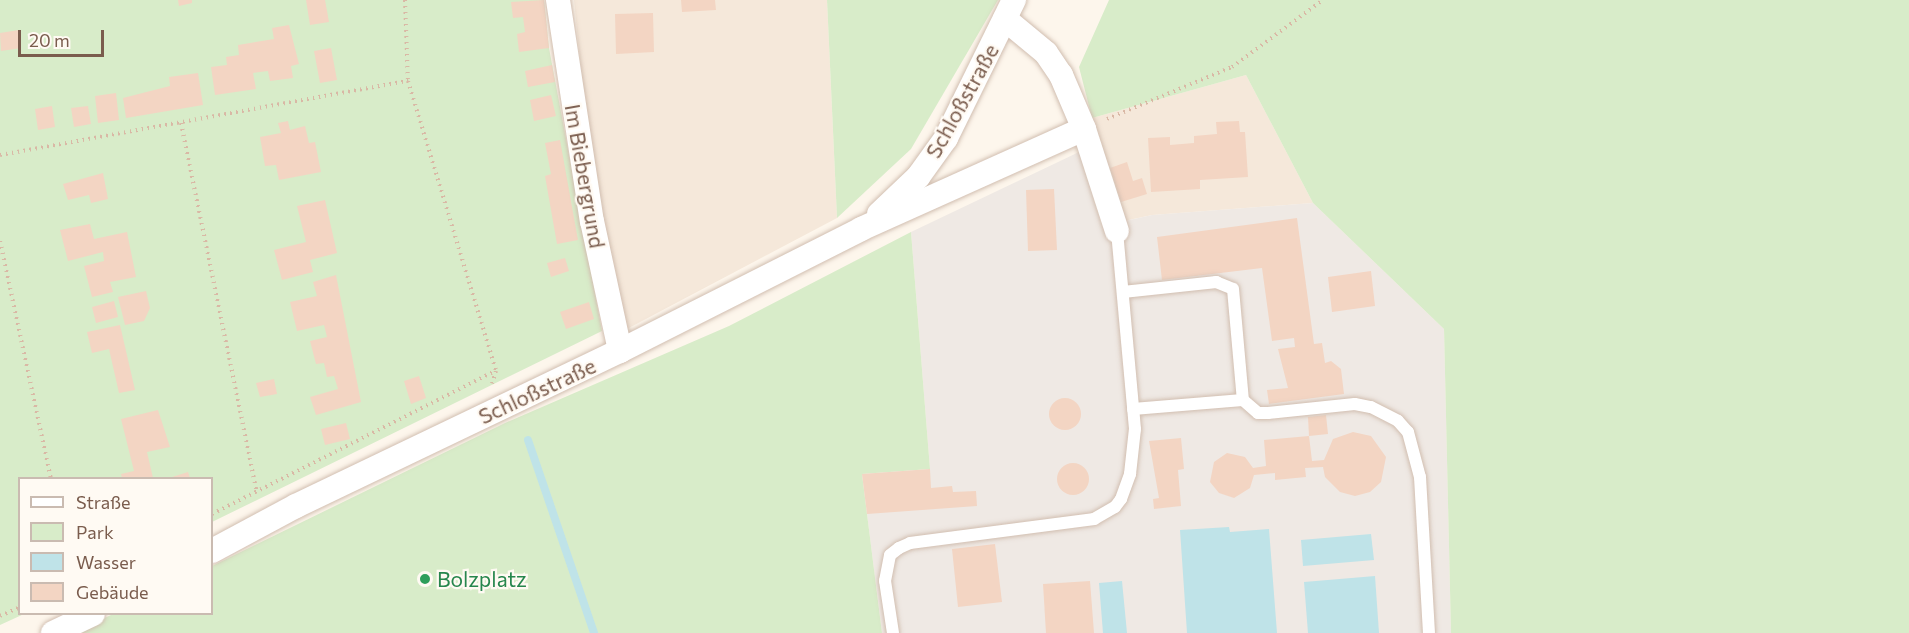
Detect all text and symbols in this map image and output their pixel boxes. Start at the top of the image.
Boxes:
scale bar [21,18,106,56]
text: 20 m [29,29,70,51]
street label: Schloßstraße [920,40,1004,162]
street label: Im Biebergrund [560,102,610,250]
street label: Schloßstraße [474,353,600,429]
legend [18,477,213,615]
text: Straße [76,491,131,513]
text: Park [76,521,114,543]
text: Wasser [76,551,136,573]
place label: Bolzplatz [437,566,527,592]
marker: Bolzplatz [418,572,432,586]
text: Gebäude [76,581,149,603]

